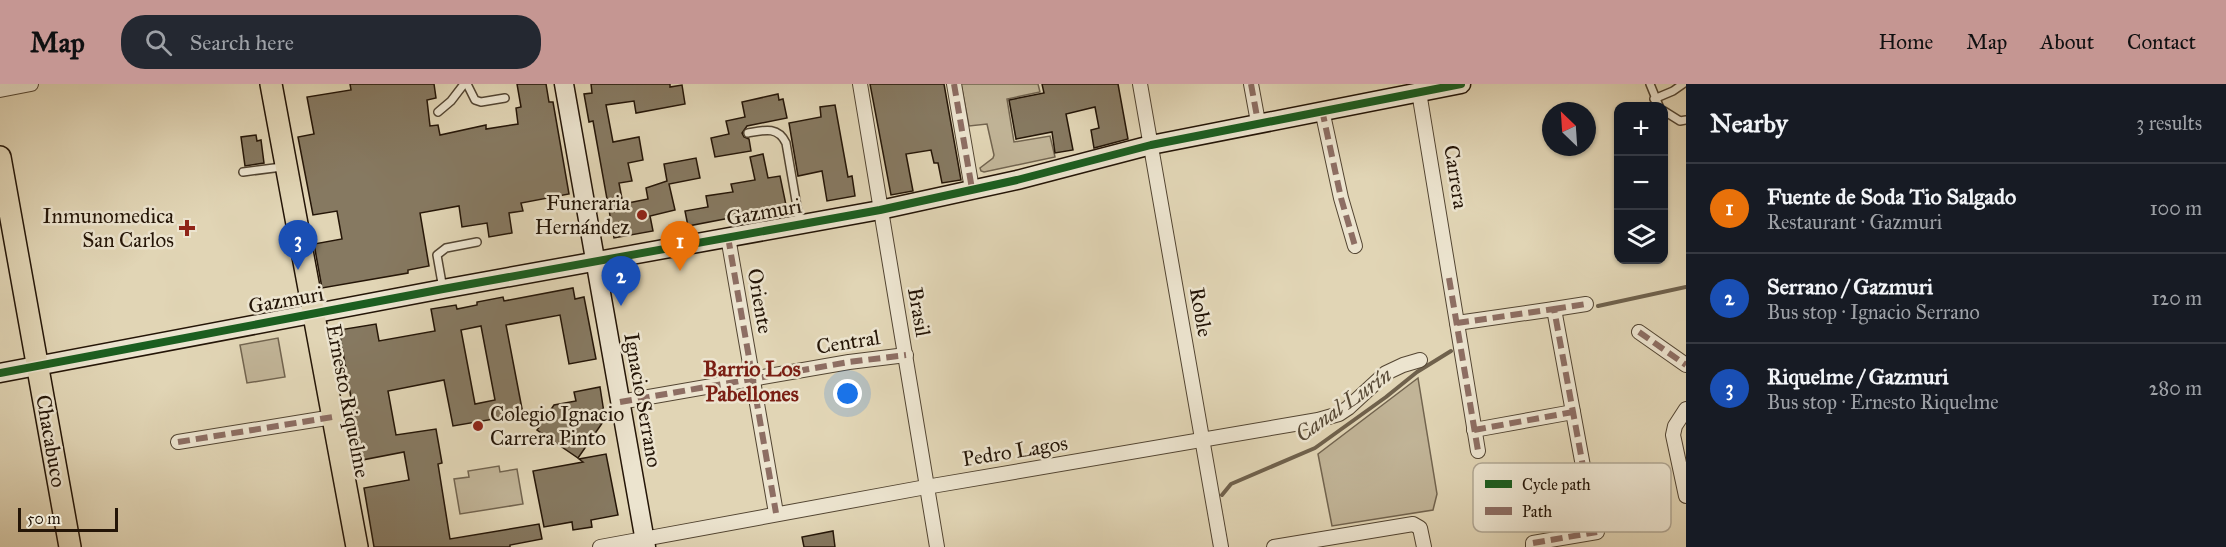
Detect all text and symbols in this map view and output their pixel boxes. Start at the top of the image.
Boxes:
search box [121,15,541,69]
text: Map [30,25,85,60]
icon: search [142,26,175,59]
text: Search here [190,29,294,56]
text: Home [1878,29,1933,55]
text: Map [1966,29,2007,55]
text: About [2040,29,2094,55]
text: Contact [2127,29,2196,55]
north arrow [1542,102,1596,156]
map controls [1614,102,1668,264]
button: + [1614,102,1668,156]
text: Nearby [1710,107,1788,139]
text: 3 results [2136,111,2202,135]
street label: Carrera [1438,143,1474,211]
button: − [1614,156,1668,210]
text: Fuente de Soda Tio Salgado [1767,183,2016,210]
place label: Funeraria Hernández [535,190,630,240]
street label: Gazmuri [724,193,804,231]
text: 1 [1726,196,1733,220]
text: 100 m [2150,196,2202,220]
place label: Inmunomedica San Carlos [43,203,174,253]
marker: Funeraria Hernández [635,208,649,222]
button: layers [1614,210,1668,264]
text: Restaurant · Gazmuri [1767,210,1942,234]
marker: Inmunomedica San Carlos [178,219,196,237]
pin: 3 [278,220,318,270]
pin: 1 [660,222,700,271]
pin: 2 [602,256,640,306]
street label: Oriente [741,266,779,336]
text: Serrano / Gazmuri [1767,273,1933,300]
street label: Gazmuri [246,281,326,319]
street label: Brasil [902,285,936,339]
street label: Roble [1184,285,1218,339]
text: 2 [1725,286,1734,310]
text: 120 m [2151,286,2202,310]
text: Bus stop · Ignacio Serrano [1767,300,1980,324]
street label: Ernesto Riquelme [320,322,376,480]
street label: Central [814,324,882,360]
street label: Ignacio Serrano [618,331,668,470]
district label: Barrio Los Pabellones [703,355,801,407]
water label: Canal Lurín [1290,361,1397,448]
text: Riquelme / Gazmuri [1767,363,1949,390]
text: 3 [1726,376,1734,400]
text: 280 m [2149,376,2202,400]
your location [833,379,862,408]
text: Bus stop · Ernesto Riquelme [1767,390,1998,414]
street label: Chacabuco [30,393,72,490]
place label: Colegio Ignacio Carrera Pinto [490,401,624,451]
marker: Colegio Ignacio Carrera Pinto [471,419,485,433]
street label: Pedro Lagos [960,430,1070,472]
legend [1473,463,1671,532]
text: Cycle path [1522,475,1591,494]
text: Path [1522,502,1552,521]
scale bar [18,505,118,532]
text: 50 m [27,509,61,528]

